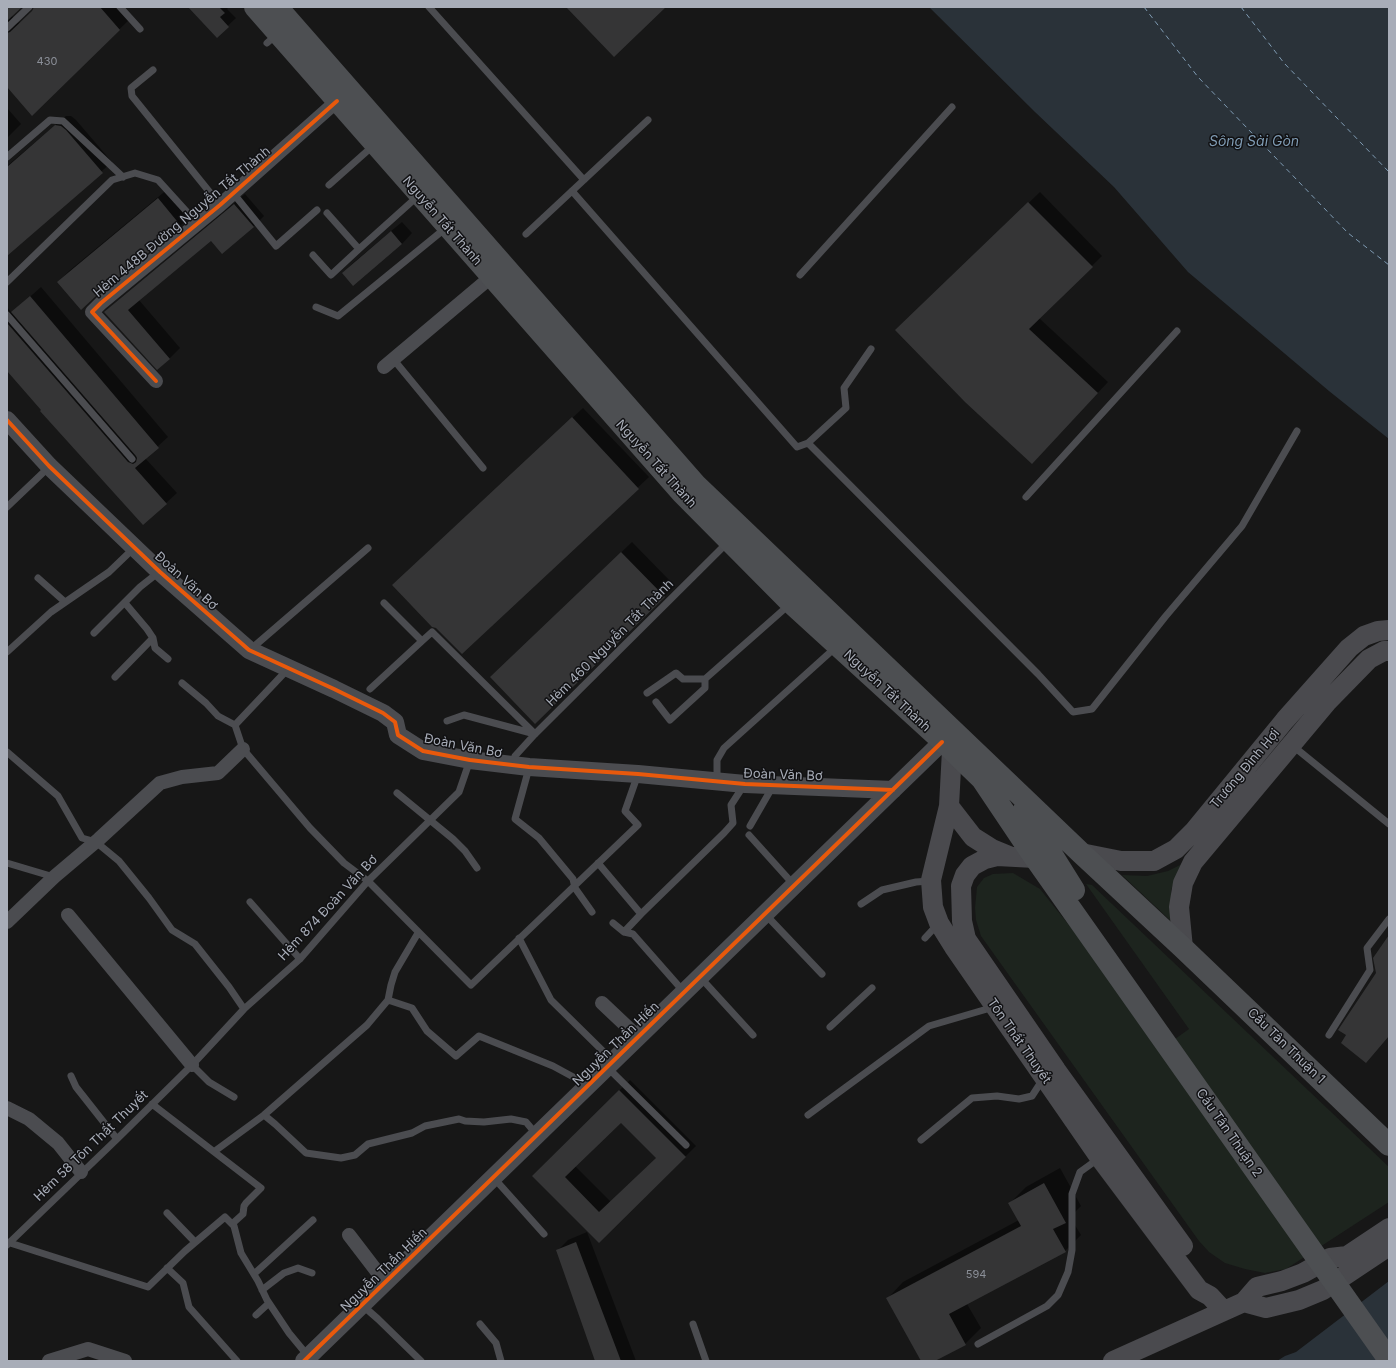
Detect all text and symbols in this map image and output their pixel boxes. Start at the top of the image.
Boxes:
house number: 430 [37,55,57,69]
water label: Sông Sài Gòn [1209,134,1299,150]
street label: Hẻm 448B Đường Nguyễn Tất Thành [90,143,274,301]
street label: Nguyễn Tất Thành [399,173,485,269]
street label: Nguyễn Tất Thành [612,417,700,511]
street label: Đoàn Văn Bơ [151,549,221,613]
street label: Hẻm 460 Nguyễn Tất Thành [543,576,677,710]
street label: Nguyễn Tất Thành [840,647,934,735]
street label: Trương Đình Hợi [1207,726,1283,812]
street label: Đoàn Văn Bơ [423,731,503,761]
street label: Đoàn Văn Bơ [743,766,823,784]
street label: Hẻm 874 Đoàn Văn Bơ [275,852,381,964]
street label: Tôn Thất Thuyết [984,995,1054,1087]
street label: Nguyễn Thần Hiến [570,999,662,1089]
street label: Cầu Tân Thuận 1 [1244,1005,1328,1087]
street label: Cầu Tân Thuận 2 [1193,1086,1265,1180]
street label: Hẻm 58 Tôn Thất Thuyết [31,1087,151,1205]
street label: Nguyễn Thần Hiến [338,1225,430,1315]
house number: 594 [966,1268,986,1282]

